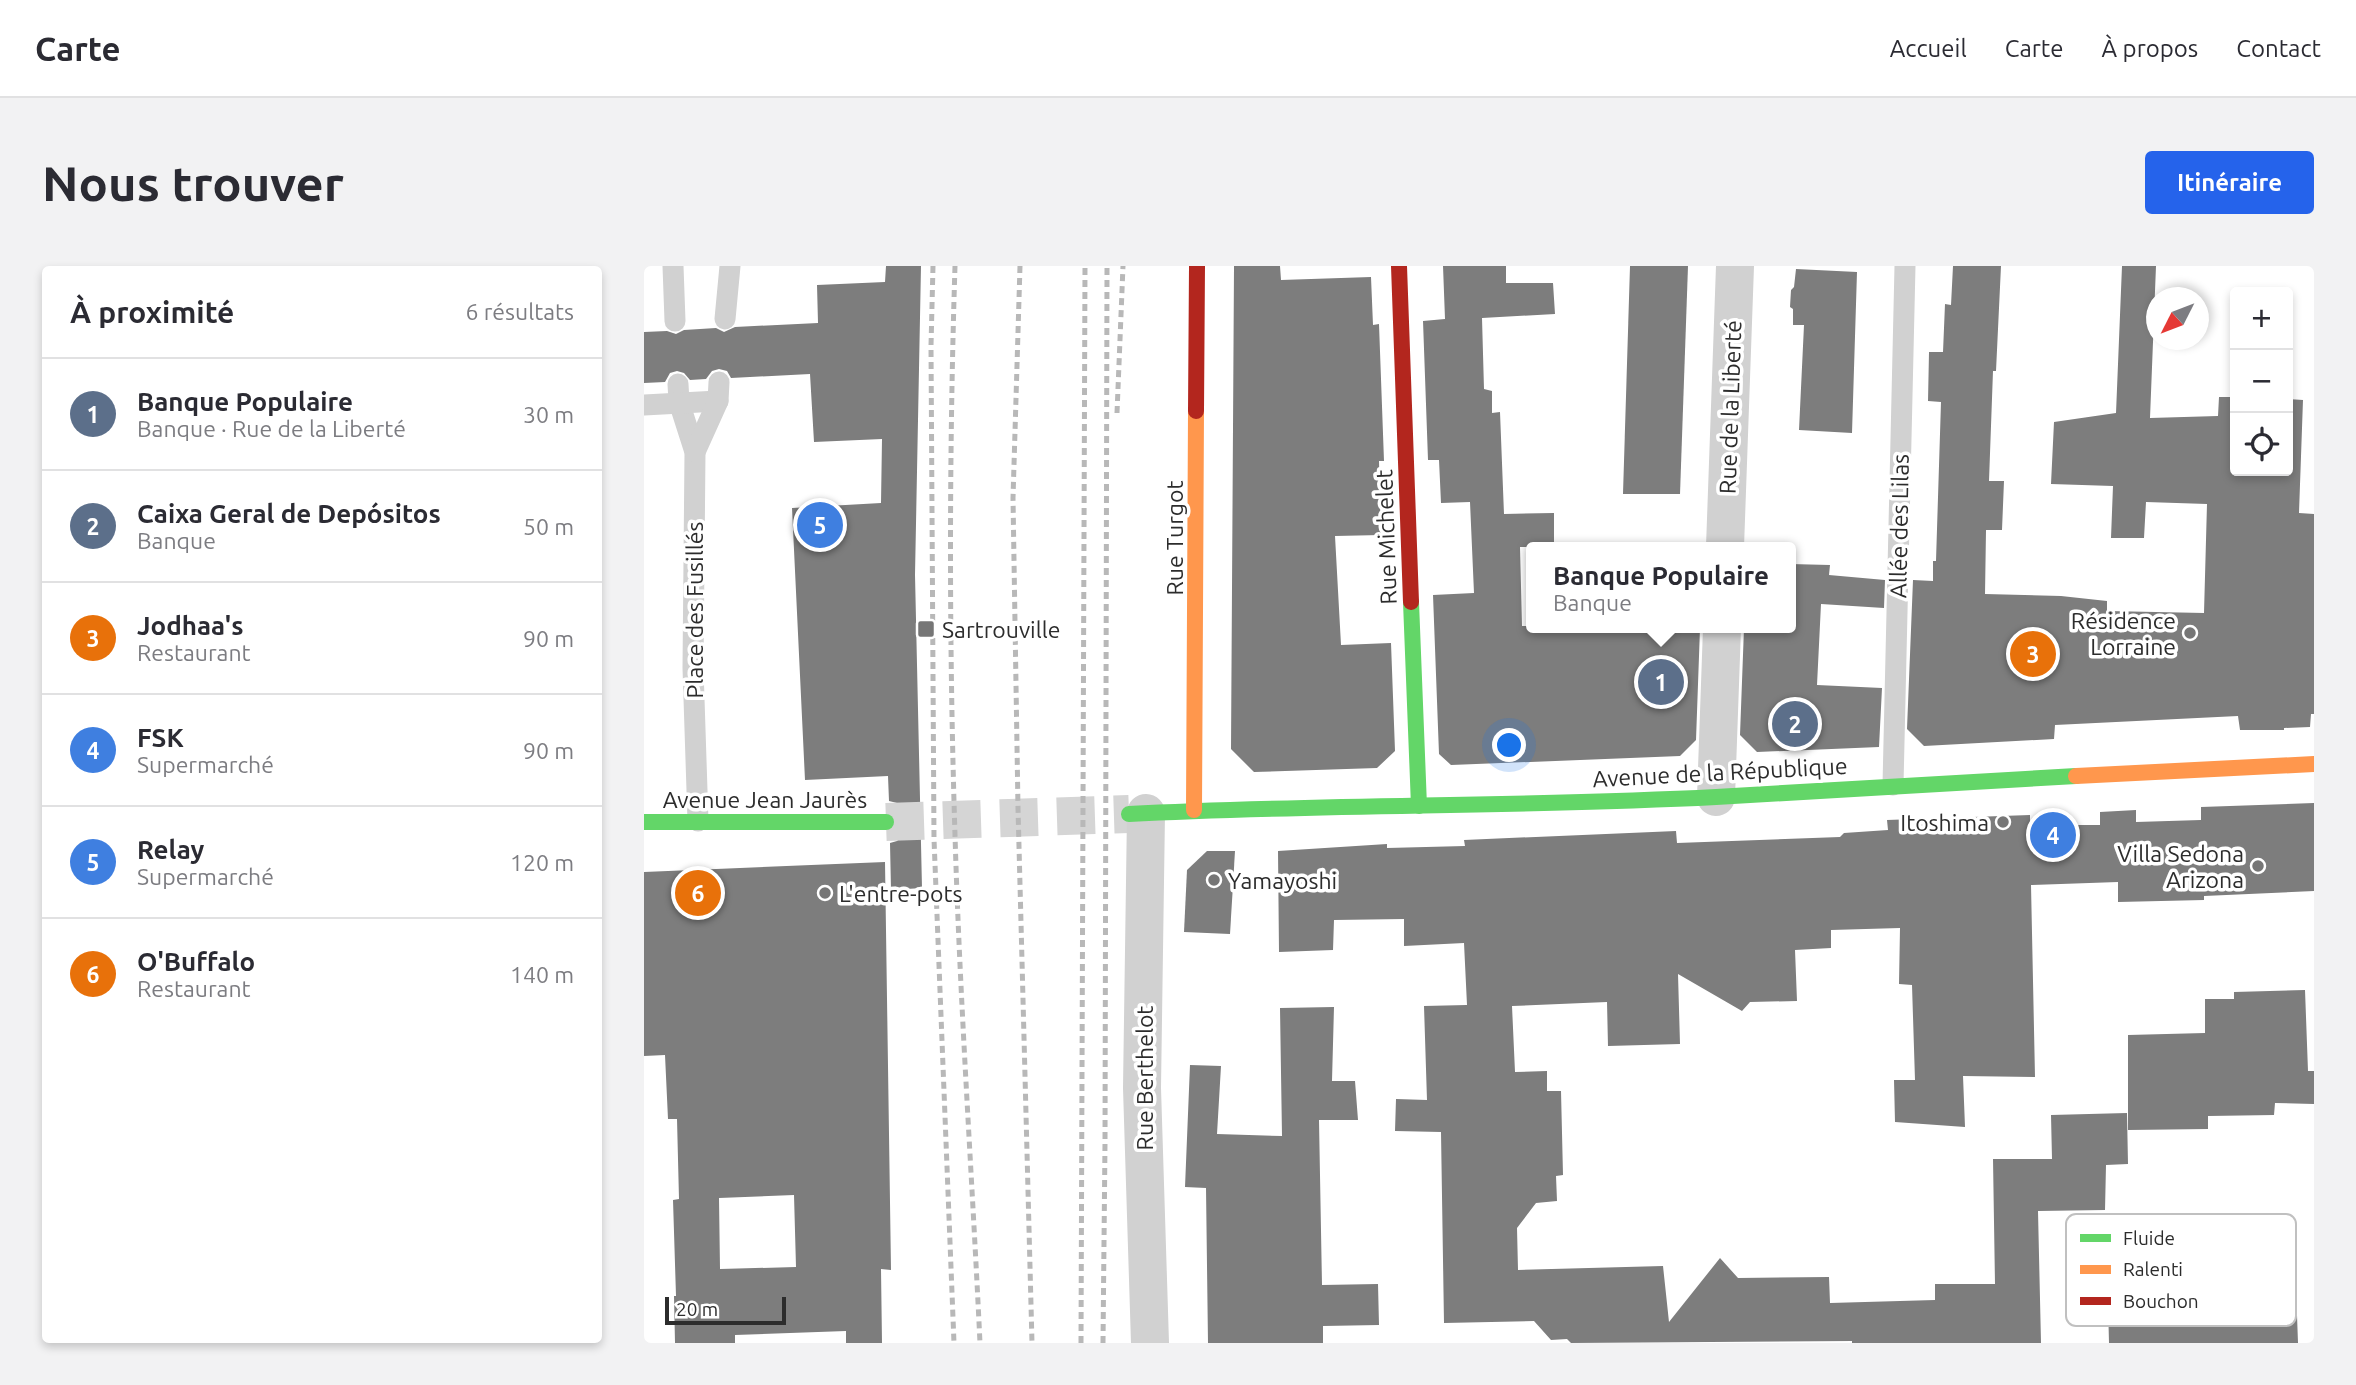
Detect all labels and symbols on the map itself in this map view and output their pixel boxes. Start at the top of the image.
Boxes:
north arrow [2146,287,2209,350]
street label: Rue de la Liberté [1714,320,1746,494]
street label: Allée des Lilas [1885,454,1913,598]
street label: Rue Michelet [1371,469,1401,605]
street label: Rue Turgot [1162,480,1187,596]
pin: 5 [797,499,843,551]
street label: Place des Fusillés [682,522,707,698]
place label: Résidence Lorraine [2071,608,2176,659]
place label: Sartrouville [942,617,1060,642]
marker: Sartrouville [916,619,936,639]
marker: Résidence Lorraine [2182,625,2198,641]
pin: 3 [2010,628,2056,680]
pin: 1 [1638,656,1684,708]
pin: 2 [1772,698,1818,750]
your location [1492,728,1526,762]
street label: Avenue de la République [1592,753,1848,791]
street label: Avenue Jean Jaurès [663,787,867,812]
pin: 4 [2030,809,2076,861]
place label: Itoshima [1900,810,1989,835]
marker: Itoshima [1995,814,2011,830]
place label: Villa Sedona Arizona [2117,841,2244,892]
marker: Villa Sedona Arizona [2250,858,2266,874]
pin: 6 [675,867,721,919]
place label: Yamayoshi [1228,868,1337,893]
marker: Yamayoshi [1206,872,1222,888]
place label: L'entre-pots [839,881,963,906]
marker: L'entre-pots [817,885,833,901]
street label: Rue Berthelot [1132,1006,1157,1150]
legend [2066,1214,2296,1326]
text: Fluide [2123,1227,2175,1249]
text: Ralenti [2123,1258,2183,1280]
text: Bouchon [2123,1290,2199,1312]
scale bar [665,1294,786,1326]

